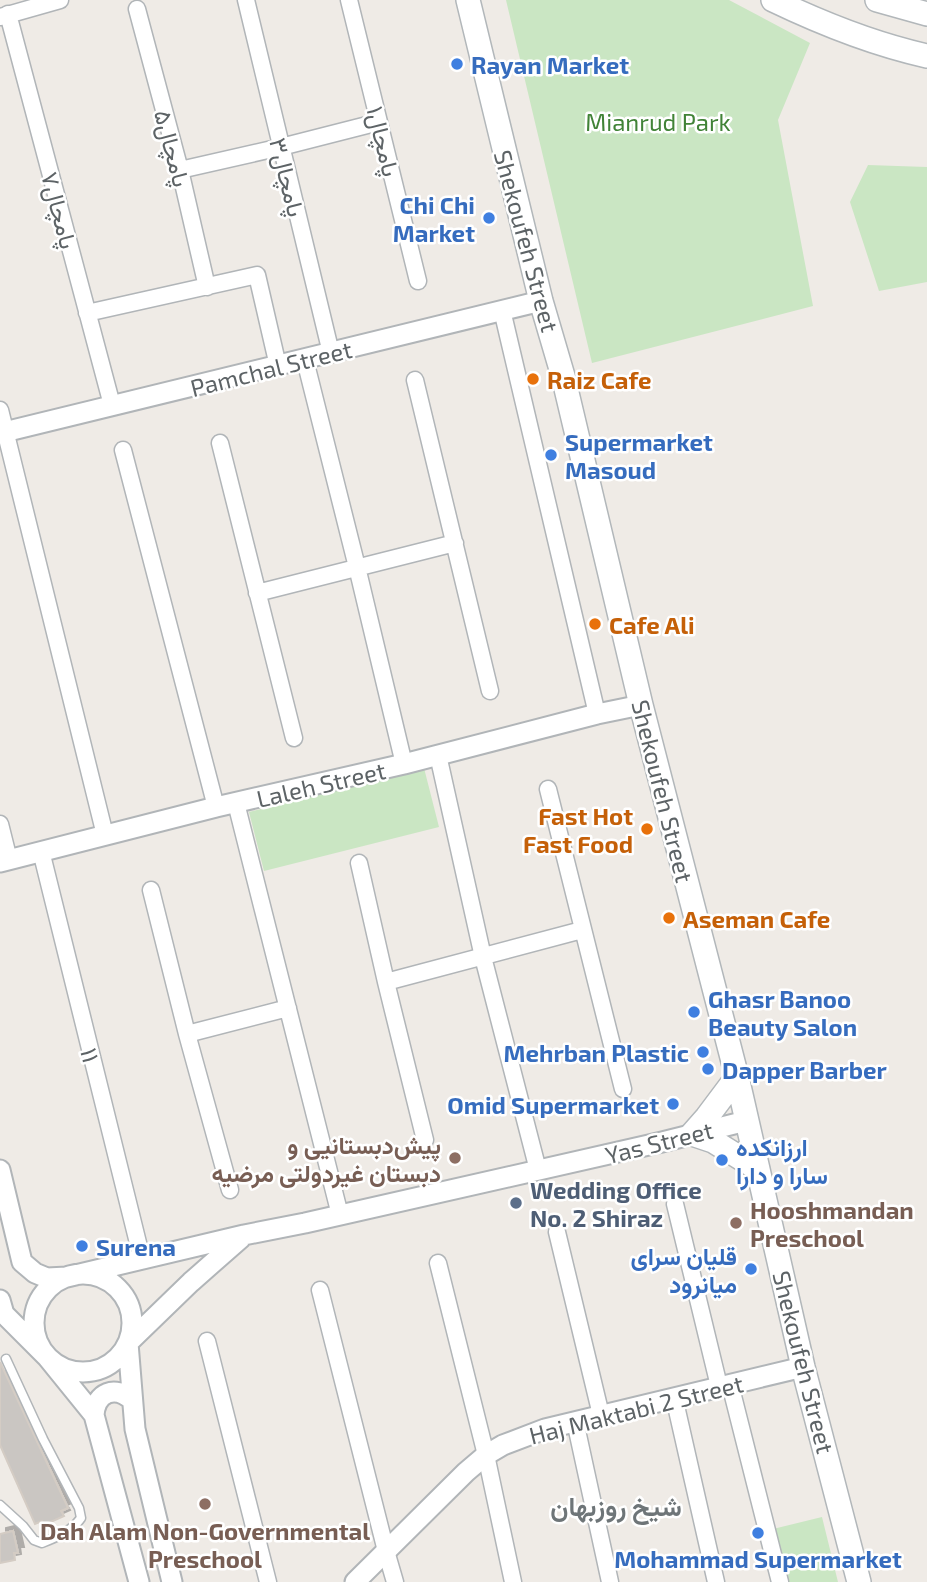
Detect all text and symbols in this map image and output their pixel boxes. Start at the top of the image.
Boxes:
place label: Rayan Market [471,50,629,79]
marker: Rayan Market [449,56,465,72]
street label: پامچال۱ [358,103,407,180]
street label: پامچال۵ [146,106,197,191]
park label: Mianrud Park [585,107,731,136]
street label: پامچال۳ [261,135,312,220]
street label: Shekoufeh Street [489,147,565,335]
street label: پامچال۷ [33,168,84,253]
place label: Chi Chi Market [393,190,475,247]
marker: Chi Chi Market [481,210,497,226]
street label: Pamchal Street [187,334,355,402]
place label: Raiz Cafe [547,365,652,394]
marker: Raiz Cafe [525,371,541,387]
place label: Supermarket Masoud [565,427,713,484]
marker: Supermarket Masoud [543,447,559,463]
place label: Cafe Ali [609,610,695,639]
marker: Cafe Ali [587,616,603,632]
street label: Shekoufeh Street [626,697,700,885]
street label: Laleh Street [254,755,388,813]
place label: Fast Hot Fast Food [523,801,633,858]
marker: Fast Hot Fast Food [639,821,655,837]
place label: Aseman Cafe [683,904,830,933]
marker: Aseman Cafe [661,910,677,926]
place label: Ghasr Banoo Beauty Salon [708,984,857,1041]
marker: Ghasr Banoo Beauty Salon [686,1004,702,1020]
place label: Mehrban Plastic [503,1038,689,1067]
marker: Mehrban Plastic [695,1044,711,1060]
street label: ۱۱ [75,1045,107,1065]
place label: Dapper Barber [722,1055,887,1084]
marker: Dapper Barber [700,1061,716,1077]
place label: Omid Supermarket [447,1090,659,1119]
marker: Omid Supermarket [665,1096,681,1112]
street label: Yas Street [602,1115,716,1169]
place label: پیش‌دبستانیی و دبستان غیردولتی مرضیه [211,1130,441,1189]
place label: ارزانکده سارا و دارا [736,1132,828,1191]
marker: پیش‌دبستانیی و دبستان غیردولتی مرضیه [447,1150,463,1166]
marker: ارزانکده سارا و دارا [714,1152,730,1168]
place label: Wedding Office No. 2 Shiraz [530,1175,702,1232]
marker: Wedding Office No. 2 Shiraz [508,1195,524,1211]
place label: Hooshmandan Preschool [750,1195,914,1252]
marker: Hooshmandan Preschool [728,1215,744,1231]
place label: Surena [96,1232,176,1261]
marker: Surena [74,1238,90,1254]
place label: قلیان سرای میانرود [630,1241,737,1300]
marker: قلیان سرای میانرود [743,1261,759,1277]
street label: Shekoufeh Street [767,1268,841,1456]
street label: Haj Maktabi 2 Street [526,1368,746,1450]
district label: شیخ روزبهان [550,1490,682,1525]
marker: Dah Alam Non-Governmental Preschool [197,1496,213,1512]
place label: Dah Alam Non-Governmental Preschool [40,1516,370,1573]
marker: Mohammad Supermarket [750,1525,766,1541]
place label: Mohammad Supermarket [614,1544,902,1573]

